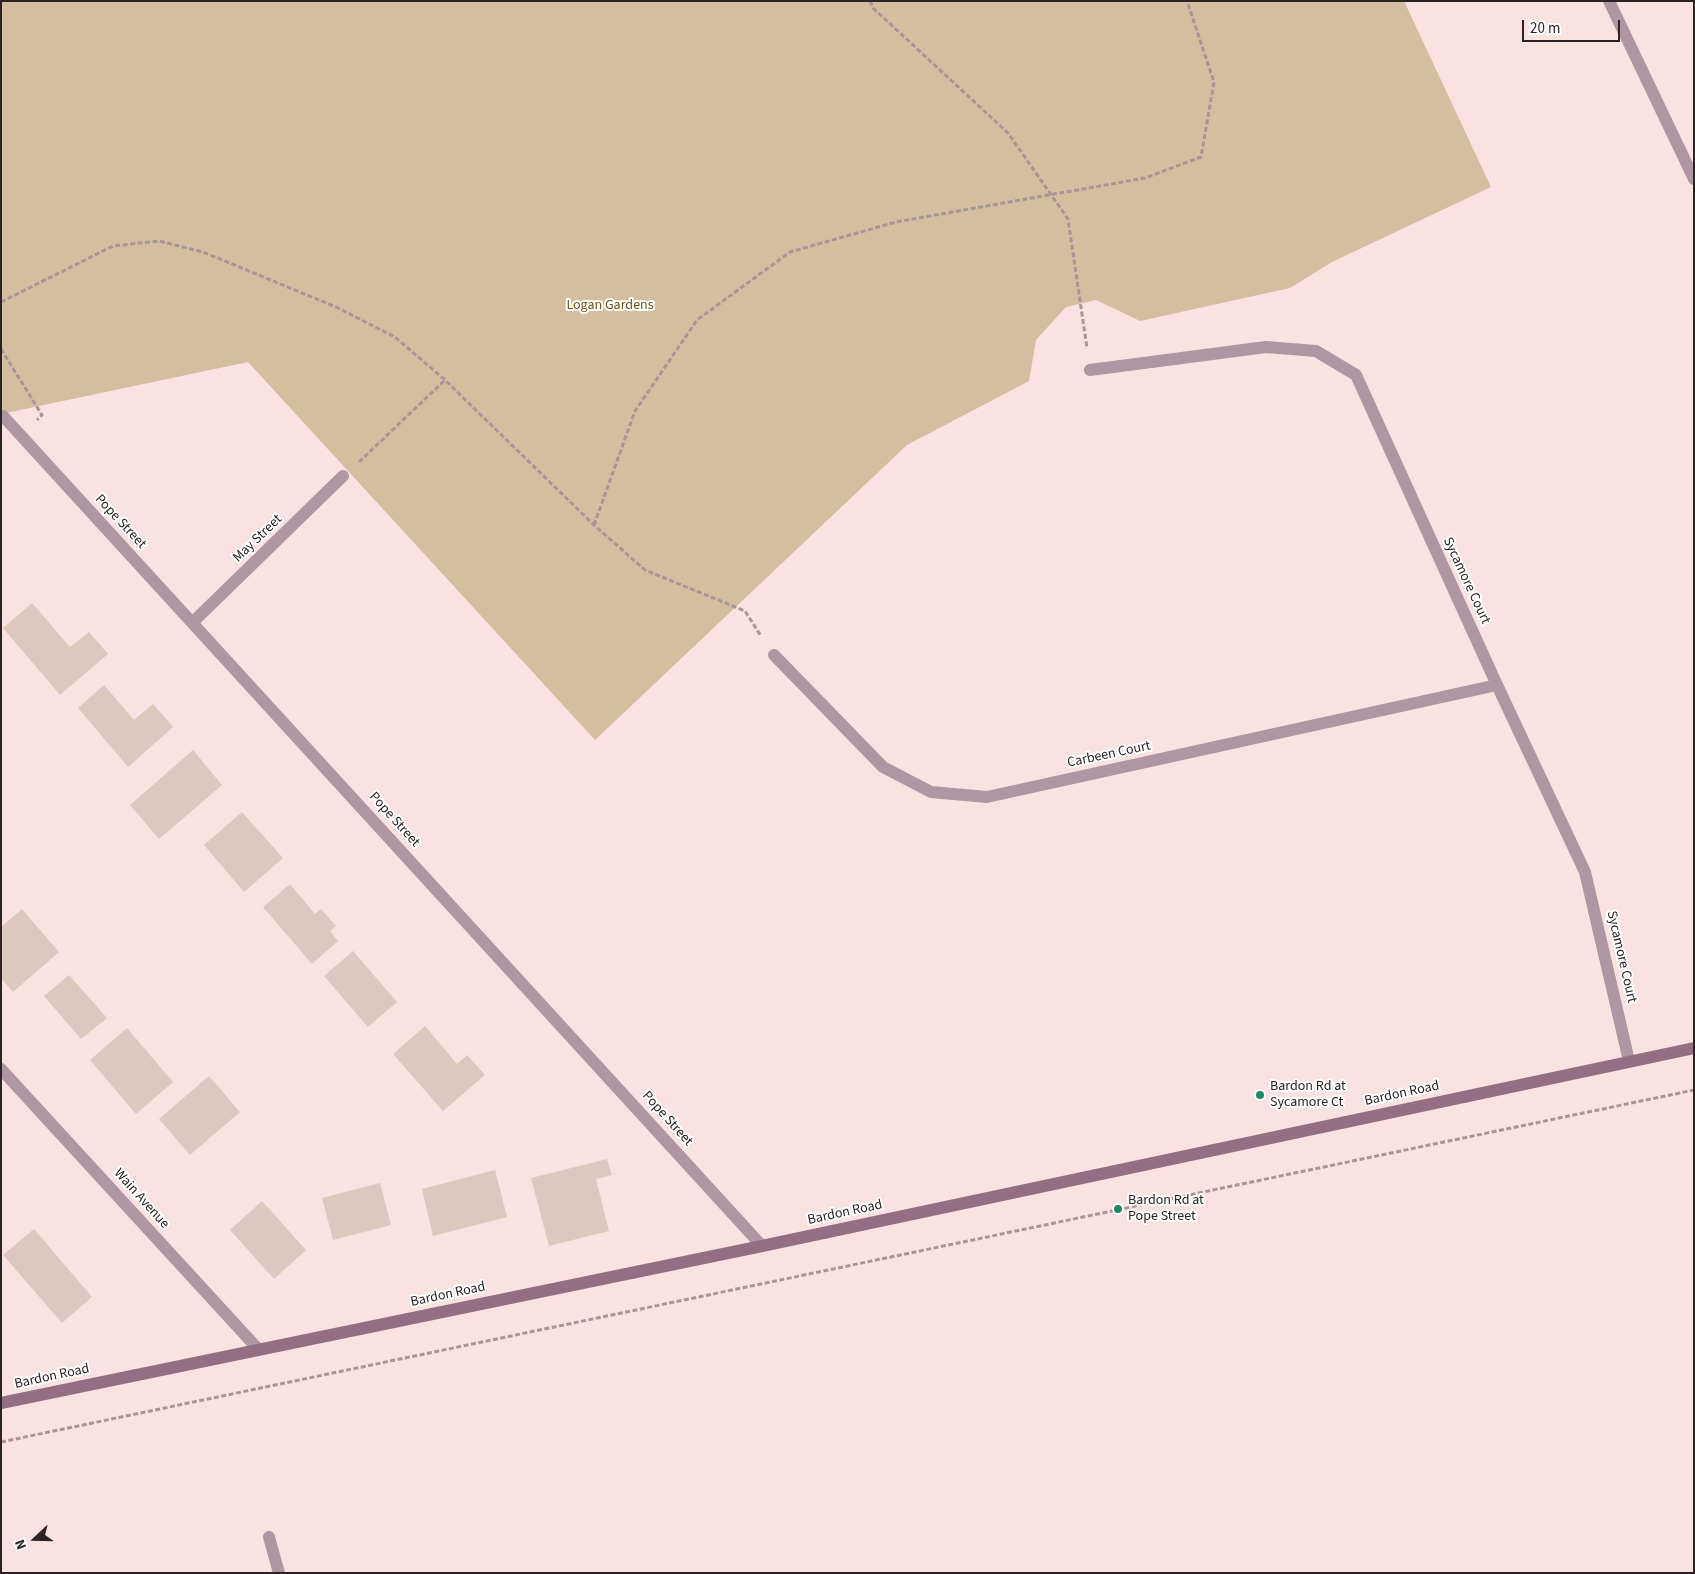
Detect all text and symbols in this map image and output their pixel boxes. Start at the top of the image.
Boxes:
scale bar [1525,10,1622,42]
text: 20 m [1530,18,1560,39]
park label: Logan Gardens [566,298,654,314]
street label: Pope Street [91,491,149,553]
street label: May Street [230,512,286,566]
street label: Sycamore Court [1439,535,1493,627]
street label: Carbeen Court [1066,738,1152,772]
street label: Pope Street [365,789,423,851]
street label: Sycamore Court [1602,909,1640,1005]
street label: Bardon Road [1363,1078,1441,1110]
place label: Bardon Rd at Sycamore Ct [1270,1079,1346,1112]
street label: Pope Street [638,1088,696,1150]
marker: Bardon Rd at Sycamore Ct [1254,1089,1266,1101]
street label: Wain Avenue [110,1166,172,1232]
place label: Bardon Rd at Pope Street [1128,1193,1204,1226]
street label: Bardon Road [806,1197,884,1229]
marker: Bardon Rd at Pope Street [1112,1203,1124,1215]
street label: Bardon Road [409,1279,487,1311]
street label: Bardon Road [13,1361,91,1393]
north arrow [10,1514,60,1564]
text: N [10,1536,32,1552]

